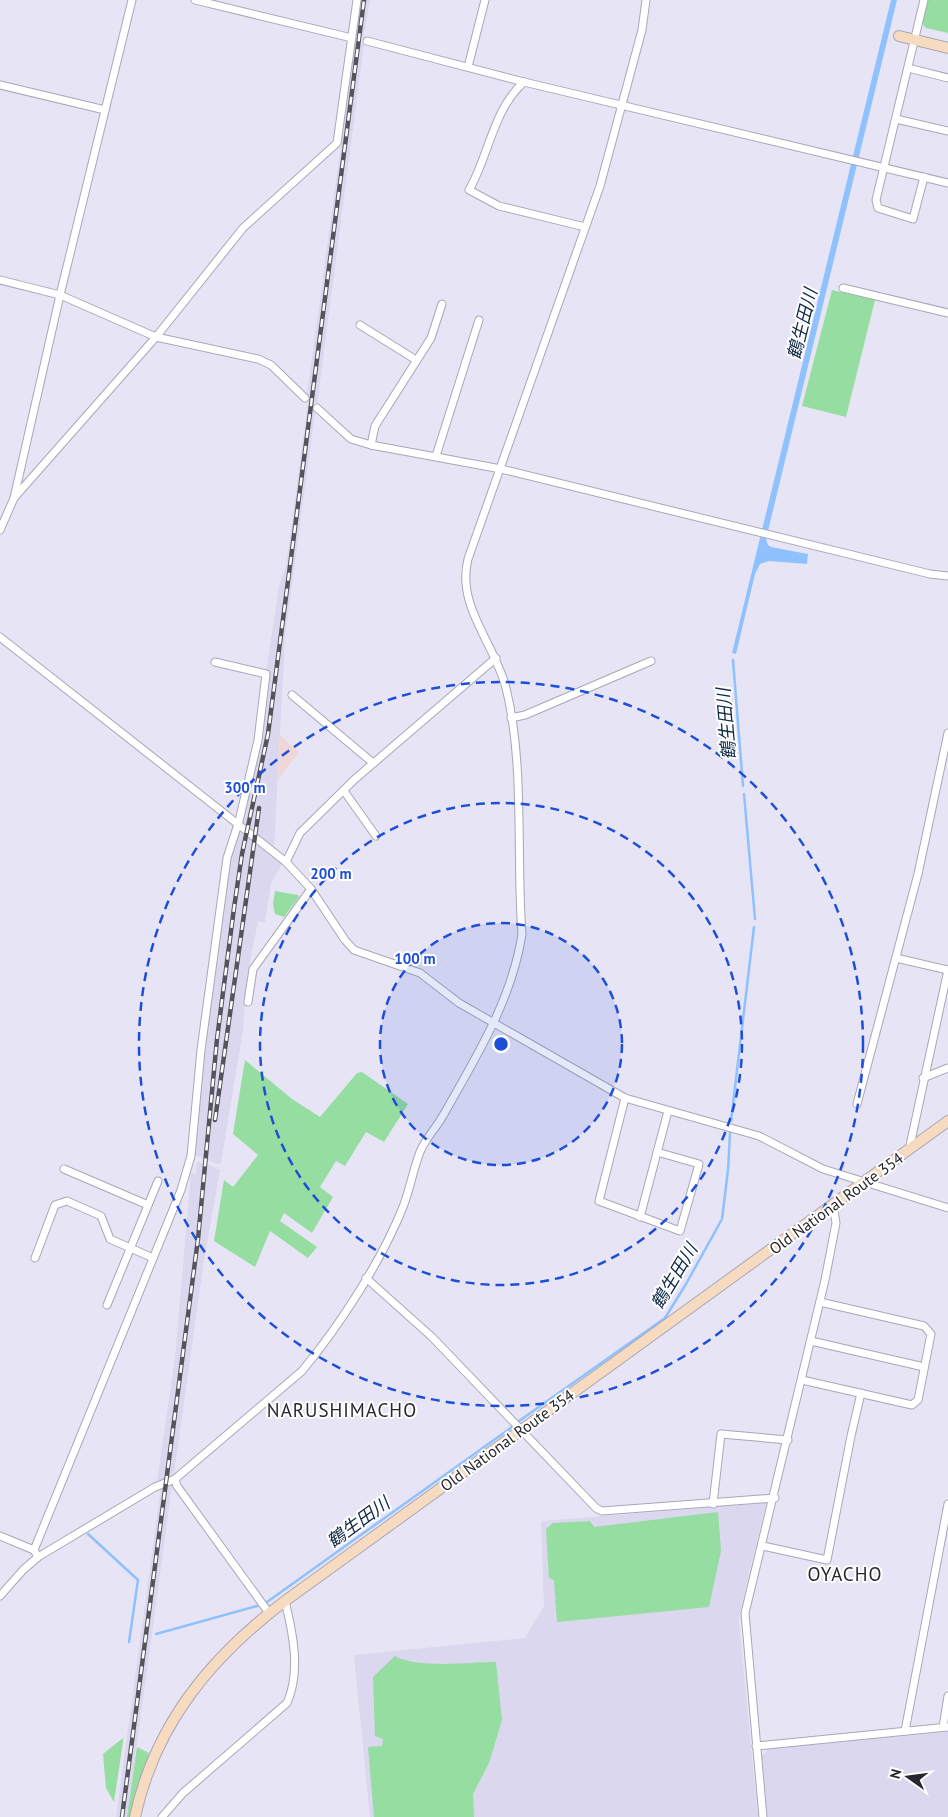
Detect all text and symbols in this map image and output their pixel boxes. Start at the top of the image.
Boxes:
water label: 鶴生田川 [782,284,822,362]
water label: 鶴生田川 [711,685,741,761]
text: 300 m [224,778,266,797]
text: 200 m [310,864,352,883]
text: 100 m [394,949,436,968]
centre of rings [492,1035,510,1053]
street label: Old National Route 354 [765,1147,907,1258]
water label: 鶴生田川 [646,1238,703,1313]
street label: Old National Route 354 [436,1384,578,1495]
district label: NARUSHIMACHO [267,1398,417,1422]
water label: 鶴生田川 [322,1490,396,1552]
district label: OYACHO [808,1562,882,1586]
north arrow [883,1752,933,1802]
text: N [886,1767,905,1780]

